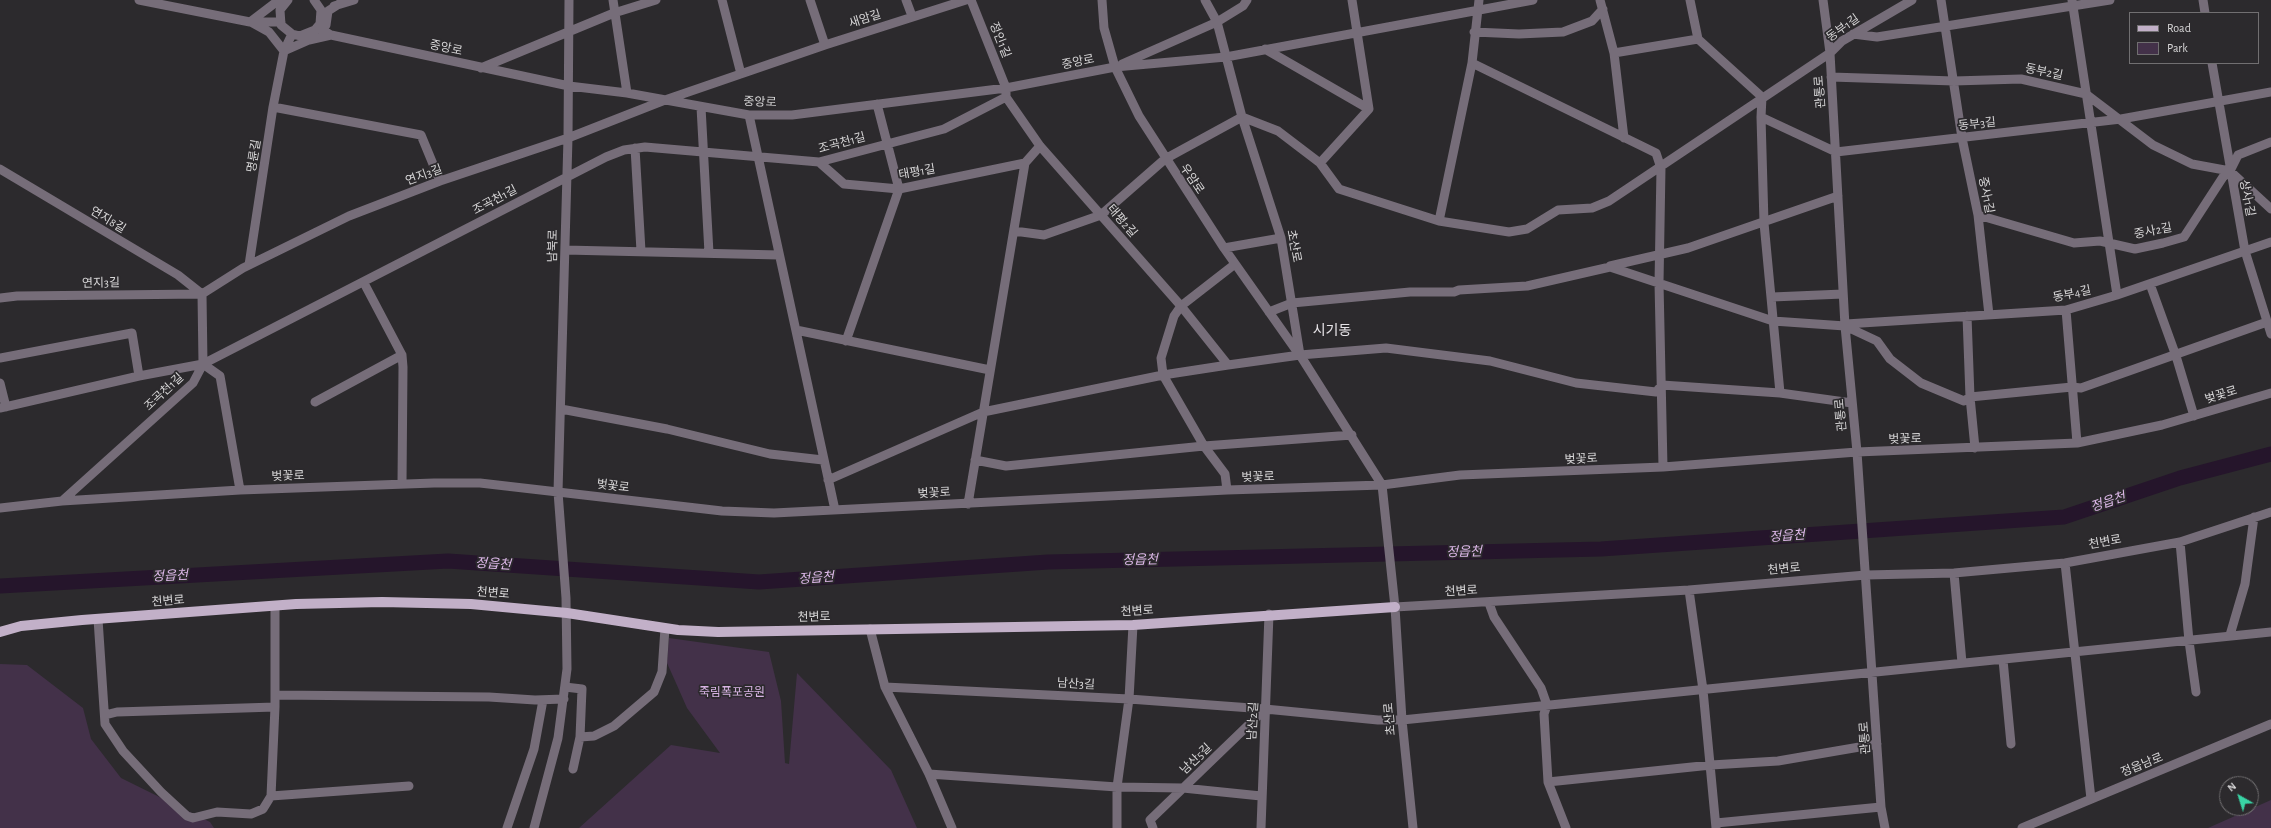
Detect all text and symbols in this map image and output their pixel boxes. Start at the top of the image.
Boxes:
street label: 새암길 [847,7,883,31]
street label: 동부1길 [1824,11,1862,45]
legend [2129,12,2259,64]
street label: 정인1길 [986,20,1014,60]
text: Road [2167,22,2191,34]
street label: 중앙로 [428,38,464,58]
text: Park [2167,42,2188,54]
street label: 중앙로 [1060,52,1096,72]
street label: 동부2길 [2024,61,2064,83]
street label: 관통로 [1812,75,1828,109]
street label: 중앙로 [743,94,777,110]
street label: 동부3길 [1957,115,1997,133]
street label: 조곡천1길 [817,130,867,156]
street label: 명륜길 [244,139,264,173]
street label: 우암로 [1177,161,1207,197]
street label: 연지3길 [404,162,444,188]
street label: 태평1길 [897,162,937,182]
street label: 중사1길 [1975,175,1997,215]
street label: 상사1길 [2236,178,2258,218]
street label: 조곡천1길 [470,182,520,218]
street label: 태평2길 [1104,202,1140,240]
street label: 연지8길 [88,204,128,236]
street label: 중사2길 [2133,220,2173,242]
street label: 초산로 [1284,228,1304,264]
street label: 남북로 [546,229,560,263]
street label: 연지3길 [82,275,120,291]
street label: 동부4길 [2051,283,2093,305]
district label: 시기동 [1313,323,1351,339]
street label: 조곡천1길 [141,370,187,414]
street label: 벚꽃로 [2203,383,2239,407]
street label: 관통로 [1832,398,1850,432]
street label: 벚꽃로 [1888,431,1922,447]
street label: 벚꽃로 [1564,451,1598,467]
street label: 벚꽃로 [271,468,305,484]
street label: 벚꽃로 [1241,469,1275,485]
street label: 벚꽃로 [596,477,630,495]
street label: 벚꽃로 [917,485,951,501]
water label: 정읍천 [2088,489,2128,515]
water label: 정읍천 [1769,527,1805,545]
street label: 천변로 [2087,532,2123,552]
water label: 정읍천 [1446,544,1482,560]
water label: 정읍천 [1122,552,1158,568]
water label: 정읍천 [475,555,511,573]
street label: 천변로 [1767,560,1801,578]
water label: 정읍천 [152,567,188,585]
water label: 정읍천 [798,569,834,587]
street label: 천변로 [1444,583,1478,599]
street label: 천변로 [476,584,510,602]
street label: 천변로 [151,593,185,609]
street label: 천변로 [1120,603,1154,619]
street label: 천변로 [797,610,831,624]
street label: 남산3길 [1057,676,1095,692]
park label: 죽림폭포공원 [699,685,765,699]
street label: 남산2길 [1245,701,1261,741]
street label: 초산로 [1381,702,1399,736]
street label: 관통로 [1857,721,1873,755]
street label: 남산5길 [1177,741,1215,777]
street label: 정읍남로 [2119,750,2165,780]
north arrow [2219,776,2259,816]
text: N [2225,780,2238,794]

